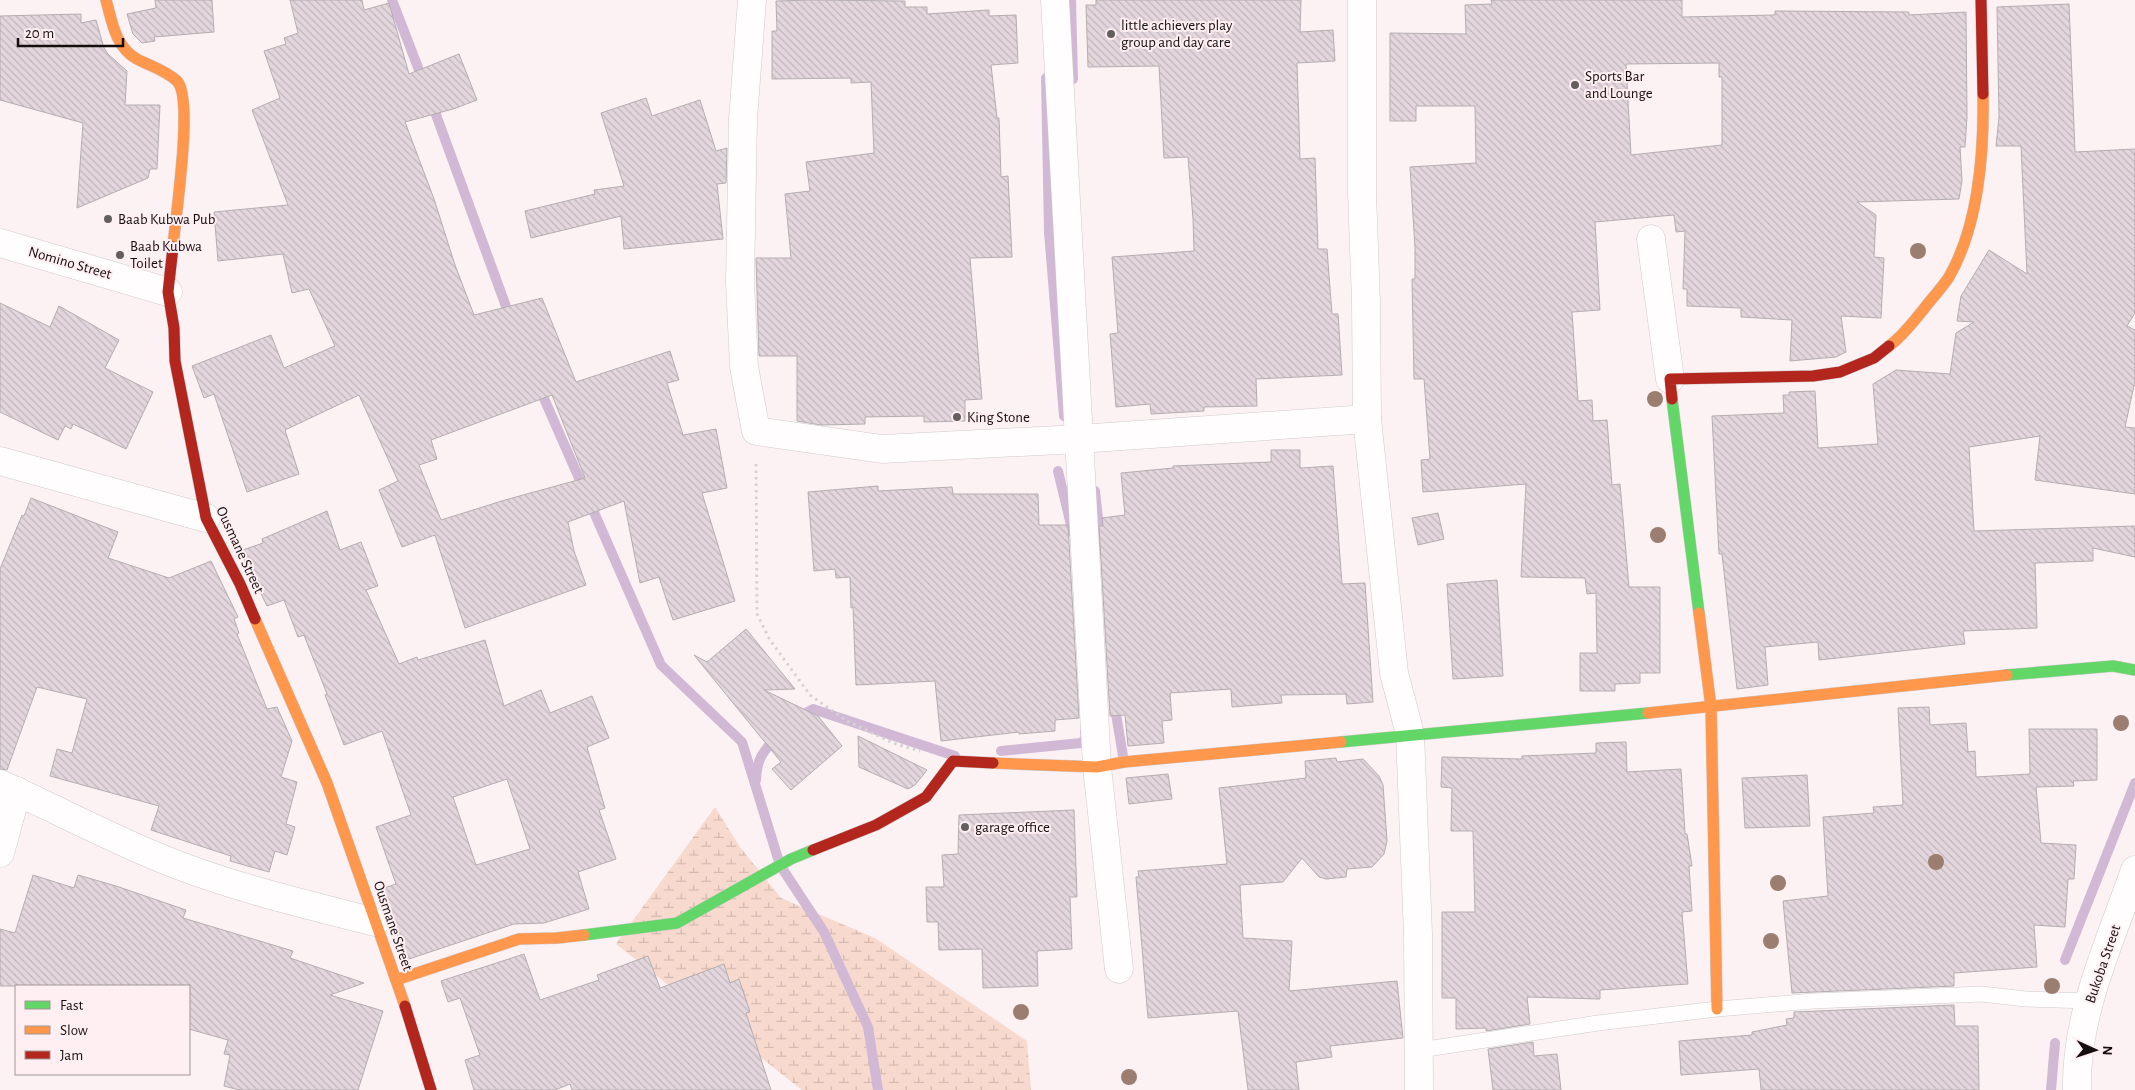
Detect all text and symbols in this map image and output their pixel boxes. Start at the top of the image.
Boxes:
scale bar [18,15,122,47]
place label: little achievers play group and day care [1121,18,1233,50]
text: 20 m [25,26,54,41]
marker: little achievers play group and day care [1105,28,1117,40]
place label: Sports Bar and Lounge [1585,69,1653,101]
marker: Sports Bar and Lounge [1569,79,1581,91]
place label: Baab Kubwa Pub [118,212,216,227]
marker: Baab Kubwa Pub [102,213,114,225]
place label: Baab Kubwa Toilet [130,239,202,271]
street label: Nomino Street [27,244,113,282]
marker: Baab Kubwa Toilet [114,249,126,261]
place label: King Stone [967,410,1030,425]
marker: King Stone [951,411,963,423]
street label: Ousmane Street [213,504,267,596]
place label: garage office [975,820,1050,835]
marker: garage office [959,821,971,833]
street label: Ousmane Street [371,879,415,973]
street label: Bukoba Street [2083,923,2124,1005]
legend [15,985,190,1075]
text: Fast [60,998,84,1013]
text: Slow [60,1023,88,1038]
north arrow [2070,1025,2120,1075]
text: N [2100,1045,2114,1056]
text: Jam [60,1048,83,1063]

